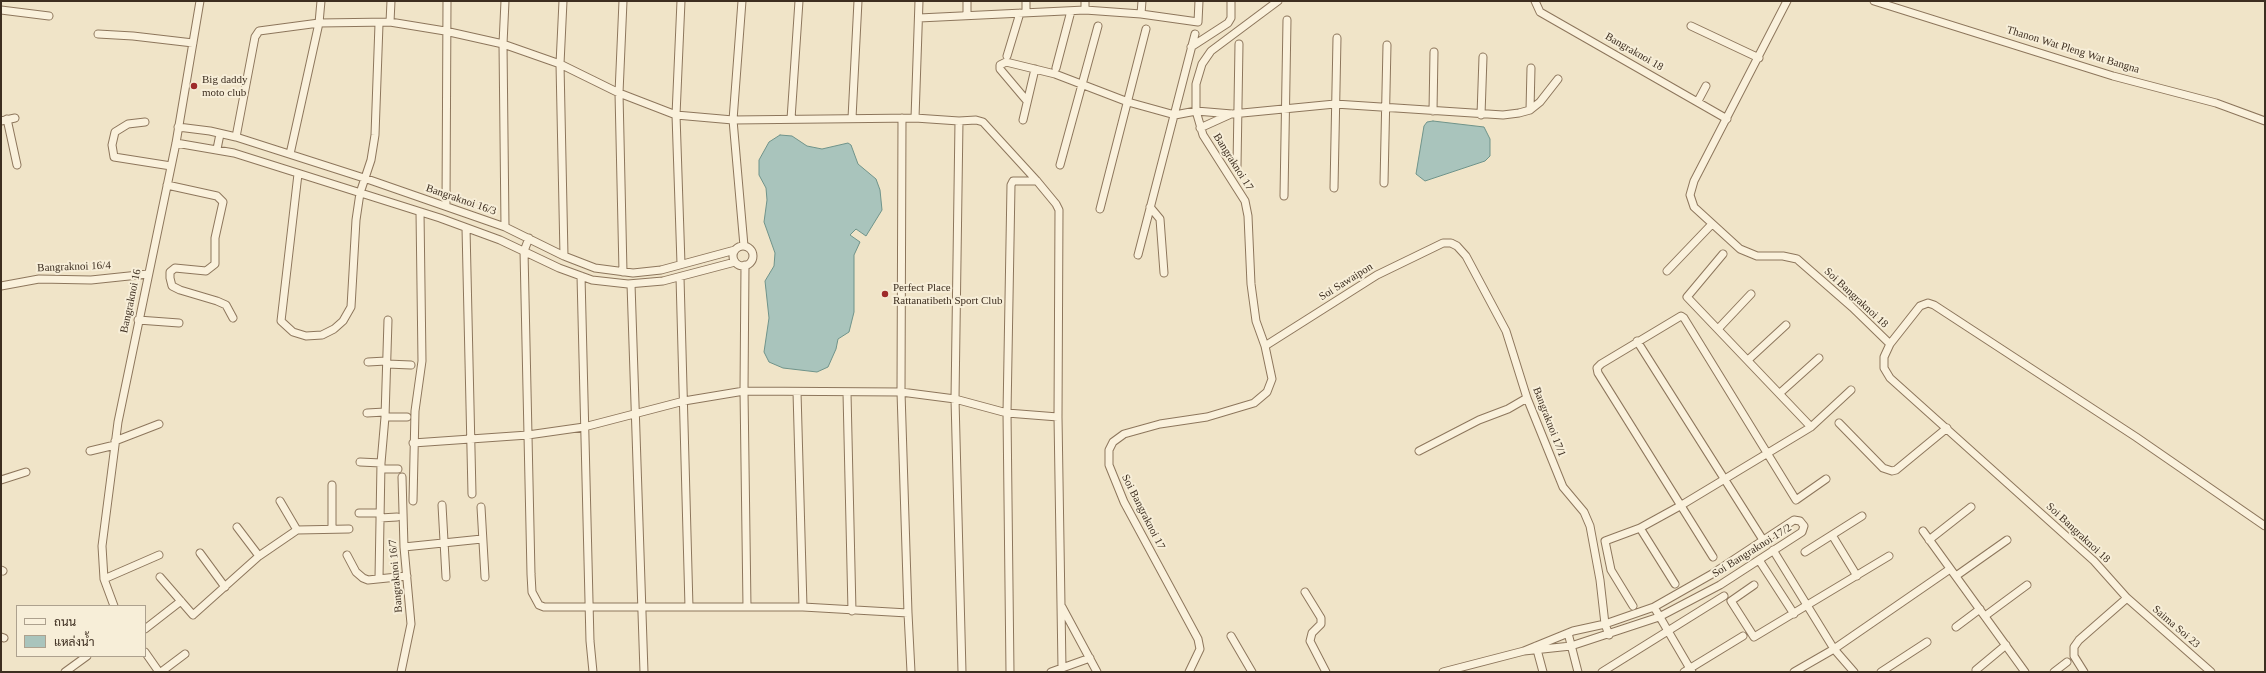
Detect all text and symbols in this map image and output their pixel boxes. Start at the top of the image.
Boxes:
street label: Thanon Wat Pleng Wat Bangna [2005,23,2141,77]
street label: Bangraknoi 18 [1603,30,1665,74]
place label: Big daddy moto club [202,73,248,99]
marker: Big daddy moto club [189,81,199,91]
street label: Bangraknoi 17 [1210,131,1256,193]
street label: Bangraknoi 16/3 [424,182,498,218]
street label: Bangraknoi 16/4 [37,259,111,275]
street label: Soi Sawaipon [1317,260,1375,304]
street label: Soi Bangraknoi 18 [1821,265,1891,331]
street label: Bangraknoi 16 [118,268,144,334]
place label: Perfect Place Rattanatibeth Sport Club [893,281,1002,307]
marker: Perfect Place Rattanatibeth Sport Club [880,289,890,299]
street label: Bangraknoi 17/1 [1530,385,1568,459]
street label: Soi Bangraknoi 17 [1118,472,1168,552]
street label: Soi Bangraknoi 18 [2043,500,2113,566]
street label: Soi Bangraknoi 17/2 [1710,521,1794,581]
street label: Bangraknoi 16/7 [386,539,406,613]
street label: Saima Soi 23 [2150,603,2202,651]
legend [16,605,146,657]
text: ถนน [54,615,76,629]
text: แหล่งน้ำ [54,635,94,649]

